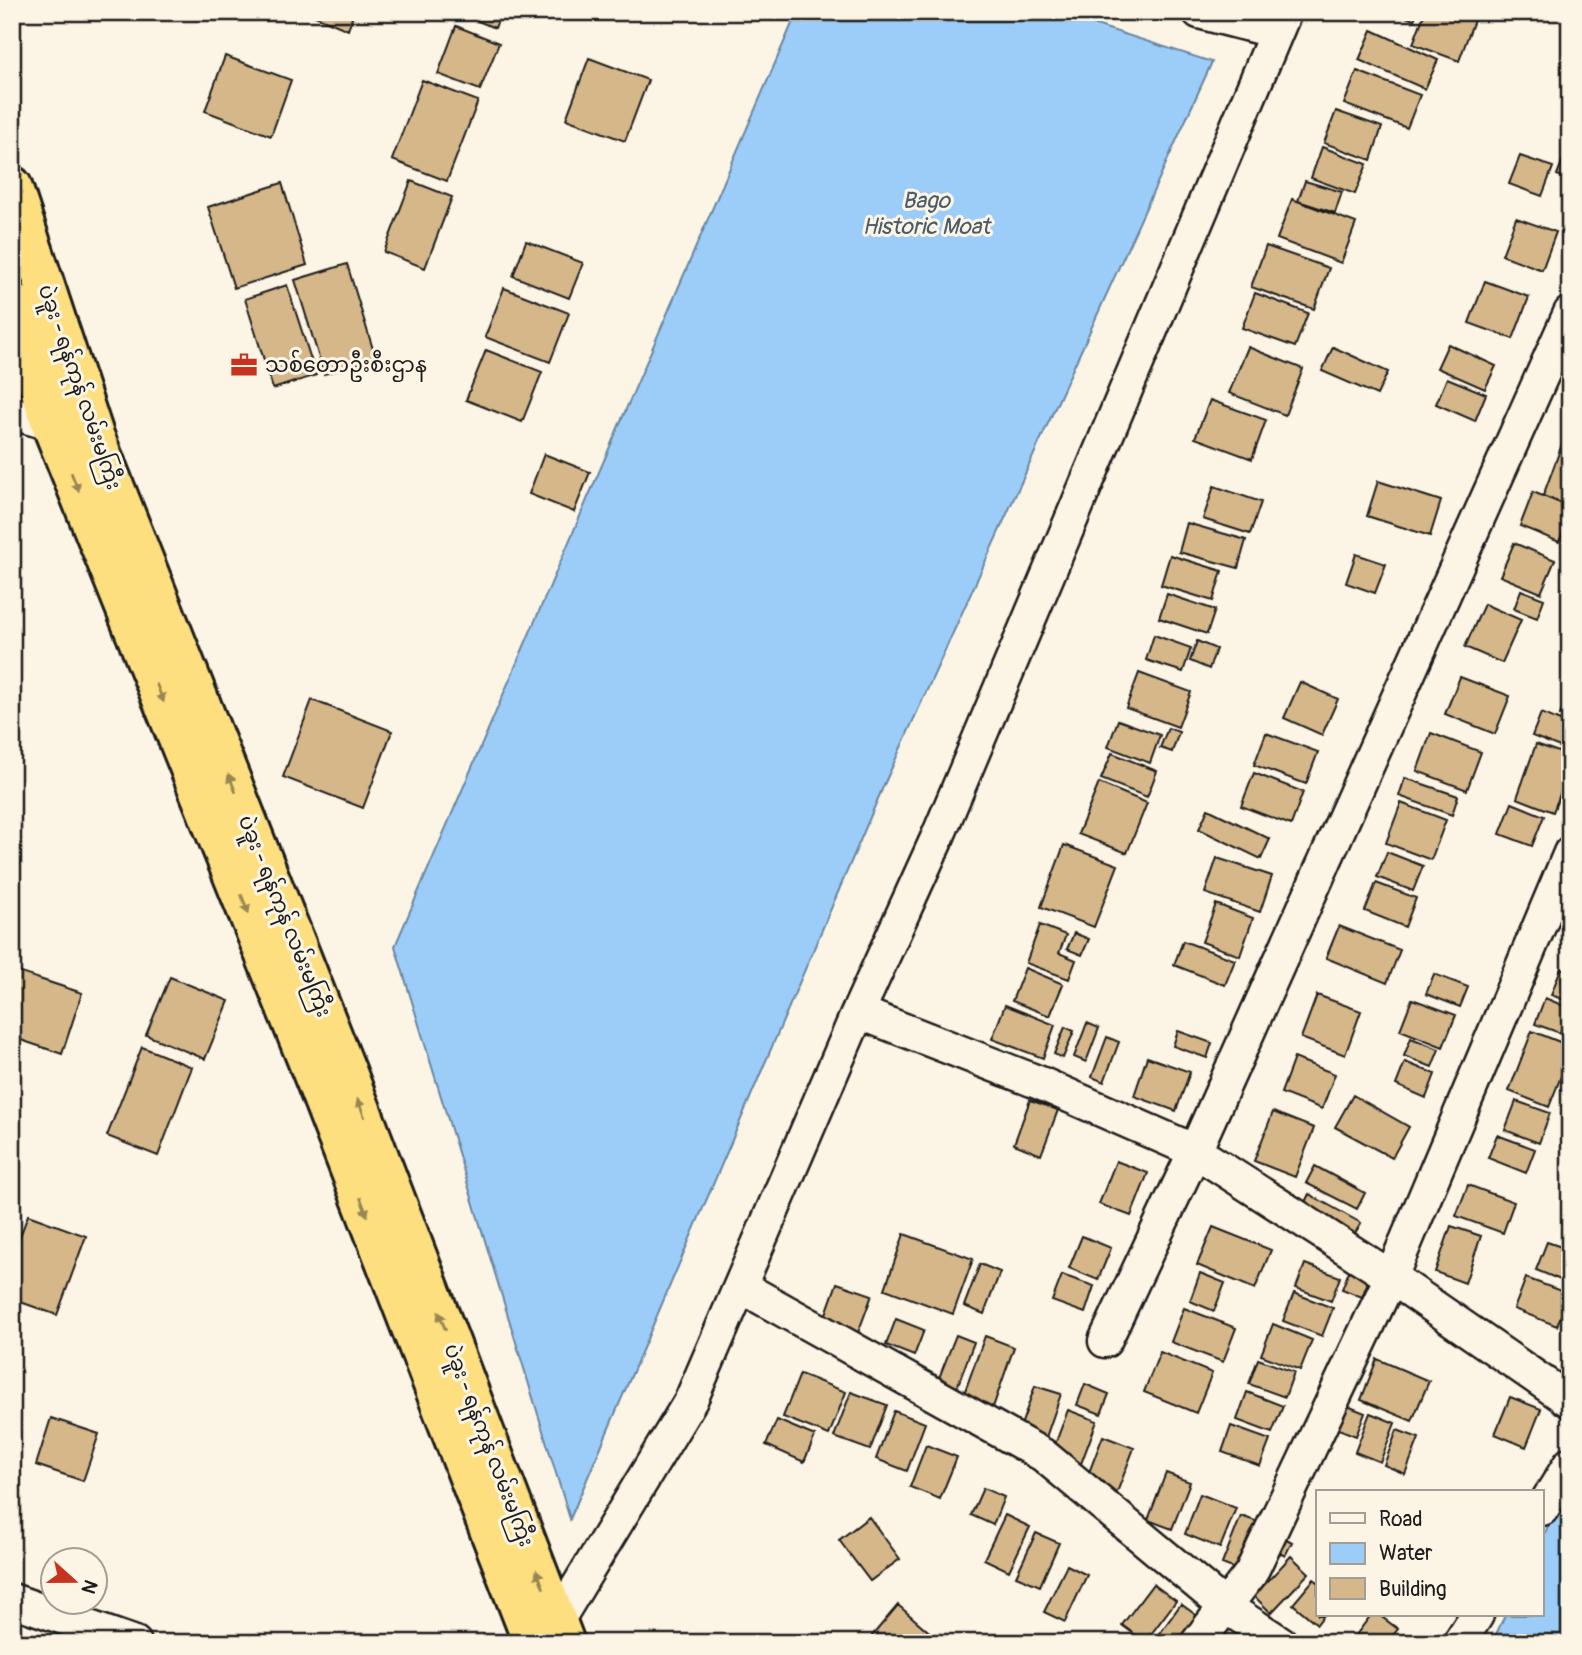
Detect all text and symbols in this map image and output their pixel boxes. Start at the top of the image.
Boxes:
water label: Bago Historic Moat [862,186,993,241]
street label: ပဲခူး - ရန်ကုန် လမ်းမကြီး [29,280,130,494]
place label: သစ်တောဦးစီးဌာန [265,349,427,382]
office icon: သစ်တောဦးစီးဌာန [229,350,259,380]
one-way arrow [69,471,80,492]
one-way arrow [155,682,166,703]
one-way arrow [226,772,237,793]
street label: ပဲခူး - ရန်ကုန် လမ်းမကြီး [229,810,340,1022]
one-way arrow [239,893,250,914]
one-way arrow [355,1098,366,1119]
one-way arrow [359,1196,370,1217]
one-way arrow [436,1310,447,1331]
street label: ပဲခူး - ရန်ကုန် လမ်းမကြီး [435,1339,543,1552]
legend [1316,1490,1544,1616]
text: Road [1379,1506,1423,1533]
text: Water [1379,1540,1433,1567]
north arrow [38,1546,108,1616]
one-way arrow [535,1569,546,1590]
text: N [75,1576,102,1597]
text: Building [1379,1576,1446,1603]

